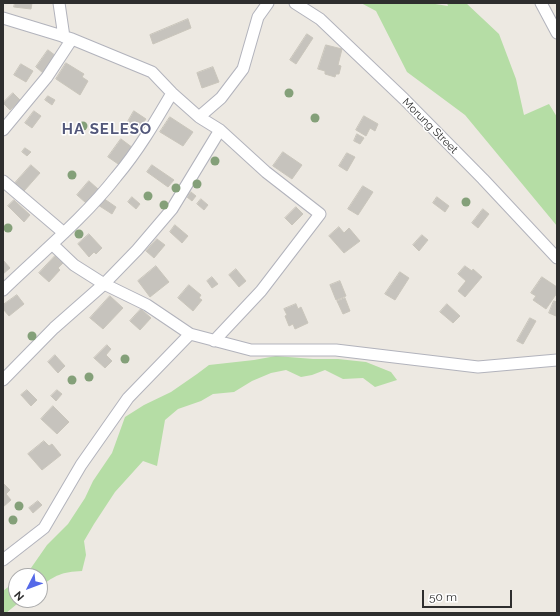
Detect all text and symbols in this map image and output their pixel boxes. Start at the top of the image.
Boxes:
street label: Morung Street [400,96,460,156]
district label: HA SELESO [62,120,152,138]
north arrow [8,568,48,608]
scale bar [424,582,514,608]
text: N [12,588,27,603]
text: 50 m [429,590,457,604]

